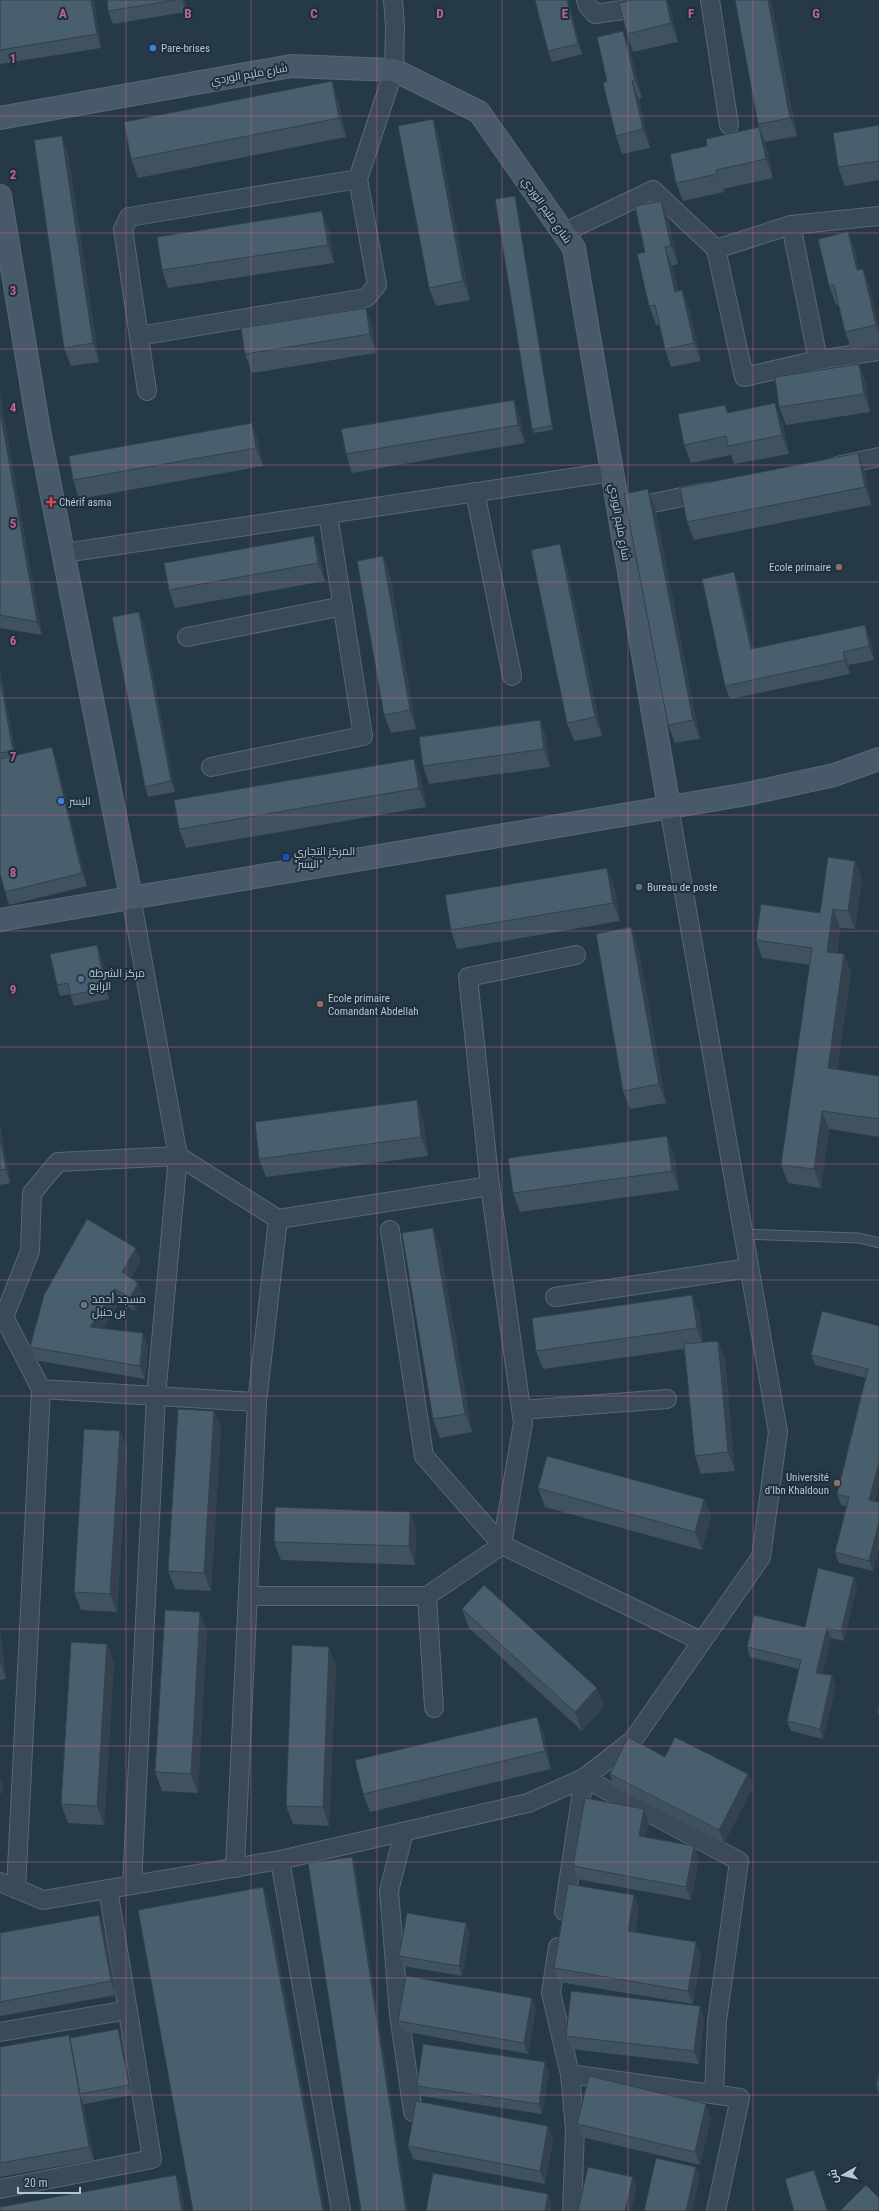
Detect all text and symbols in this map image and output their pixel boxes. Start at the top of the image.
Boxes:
text: A [59,6,67,21]
text: B [184,6,192,21]
text: C [310,6,318,21]
text: D [436,6,444,21]
text: E [562,6,569,21]
text: F [688,6,694,21]
text: G [812,6,820,21]
place label: Pare-brises [161,42,210,55]
marker: Pare-brises [148,43,158,53]
text: 1 [10,51,16,66]
street label: شارع مليم الوردي [210,61,289,90]
text: 2 [10,167,17,182]
street label: شارع مليم الوردي [517,175,574,247]
text: 3 [10,283,16,298]
text: 4 [10,400,17,415]
street label: شارع مليم الوردي [604,483,633,562]
place label: Chérif asma [59,496,111,509]
marker: Chérif asma [46,497,56,507]
text: 5 [10,516,17,531]
place label: Ecole primaire [769,561,831,574]
marker: Ecole primaire [834,562,844,572]
text: 6 [10,633,17,648]
text: 7 [10,749,17,764]
place label: اليسر [68,795,91,808]
marker: اليسر [56,796,66,806]
place label: المركز التجاري "اليسر" [294,845,355,871]
marker: المركز التجاري "اليسر" [281,852,291,862]
text: 8 [10,865,16,880]
place label: Bureau de poste [647,881,717,894]
marker: Bureau de poste [634,882,644,892]
place label: مركز الشرطة الرابع [89,967,145,994]
marker: مركز الشرطة الرابع [76,974,86,984]
text: 9 [10,982,16,997]
place label: Ecole primaire Comandant Abdellah [328,992,418,1018]
marker: Ecole primaire Comandant Abdellah [315,999,325,1009]
place label: مسجد أحمد بن حنبل [92,1292,146,1319]
marker: مسجد أحمد بن حنبل [79,1300,89,1310]
place label: Université d'Ibn Khaldoun [765,1471,829,1497]
marker: Université d'Ibn Khaldoun [832,1478,842,1488]
north arrow [823,2155,863,2195]
text: ش [826,2168,841,2184]
scale bar [18,2169,80,2195]
text: 20 m [24,2176,48,2190]

